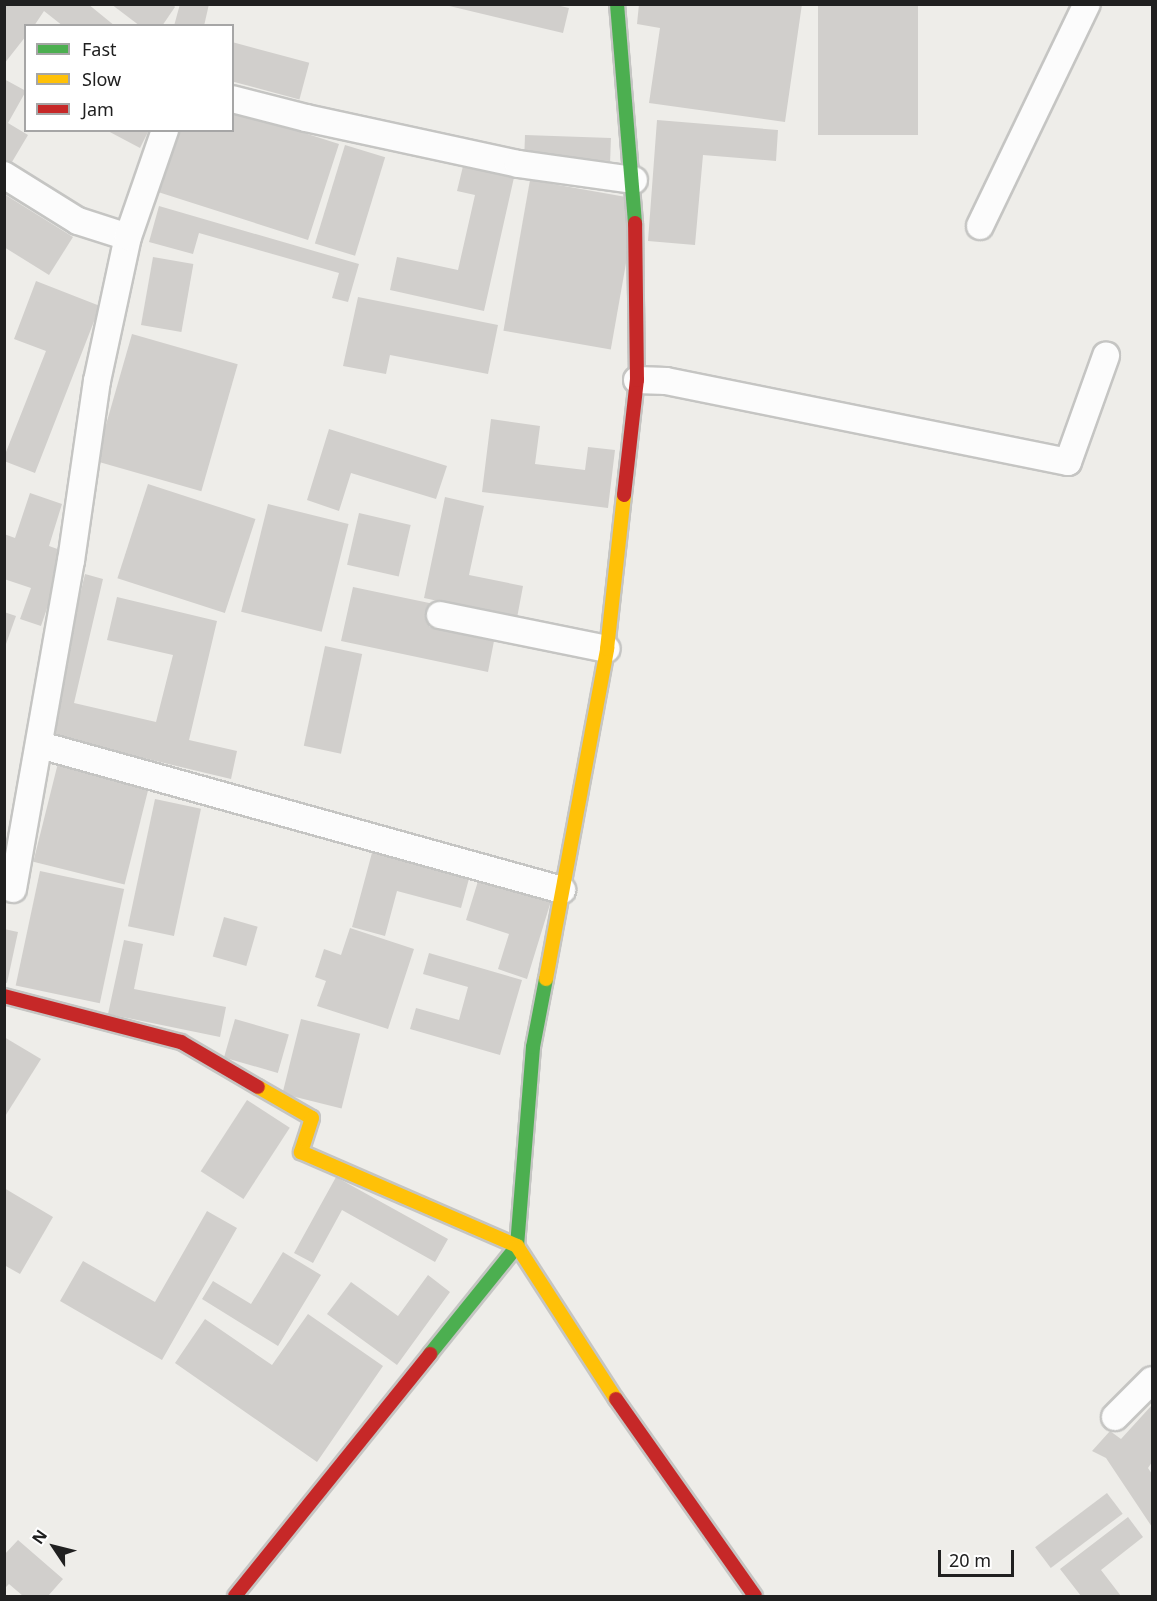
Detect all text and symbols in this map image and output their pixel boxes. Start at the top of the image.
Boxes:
legend [24,24,234,132]
text: Fast [82,37,117,61]
text: Slow [82,67,121,91]
text: Jam [82,97,114,121]
north arrow [24,1517,84,1577]
text: N [27,1525,52,1548]
scale bar [941,1538,1018,1576]
text: 20 m [949,1548,991,1572]

